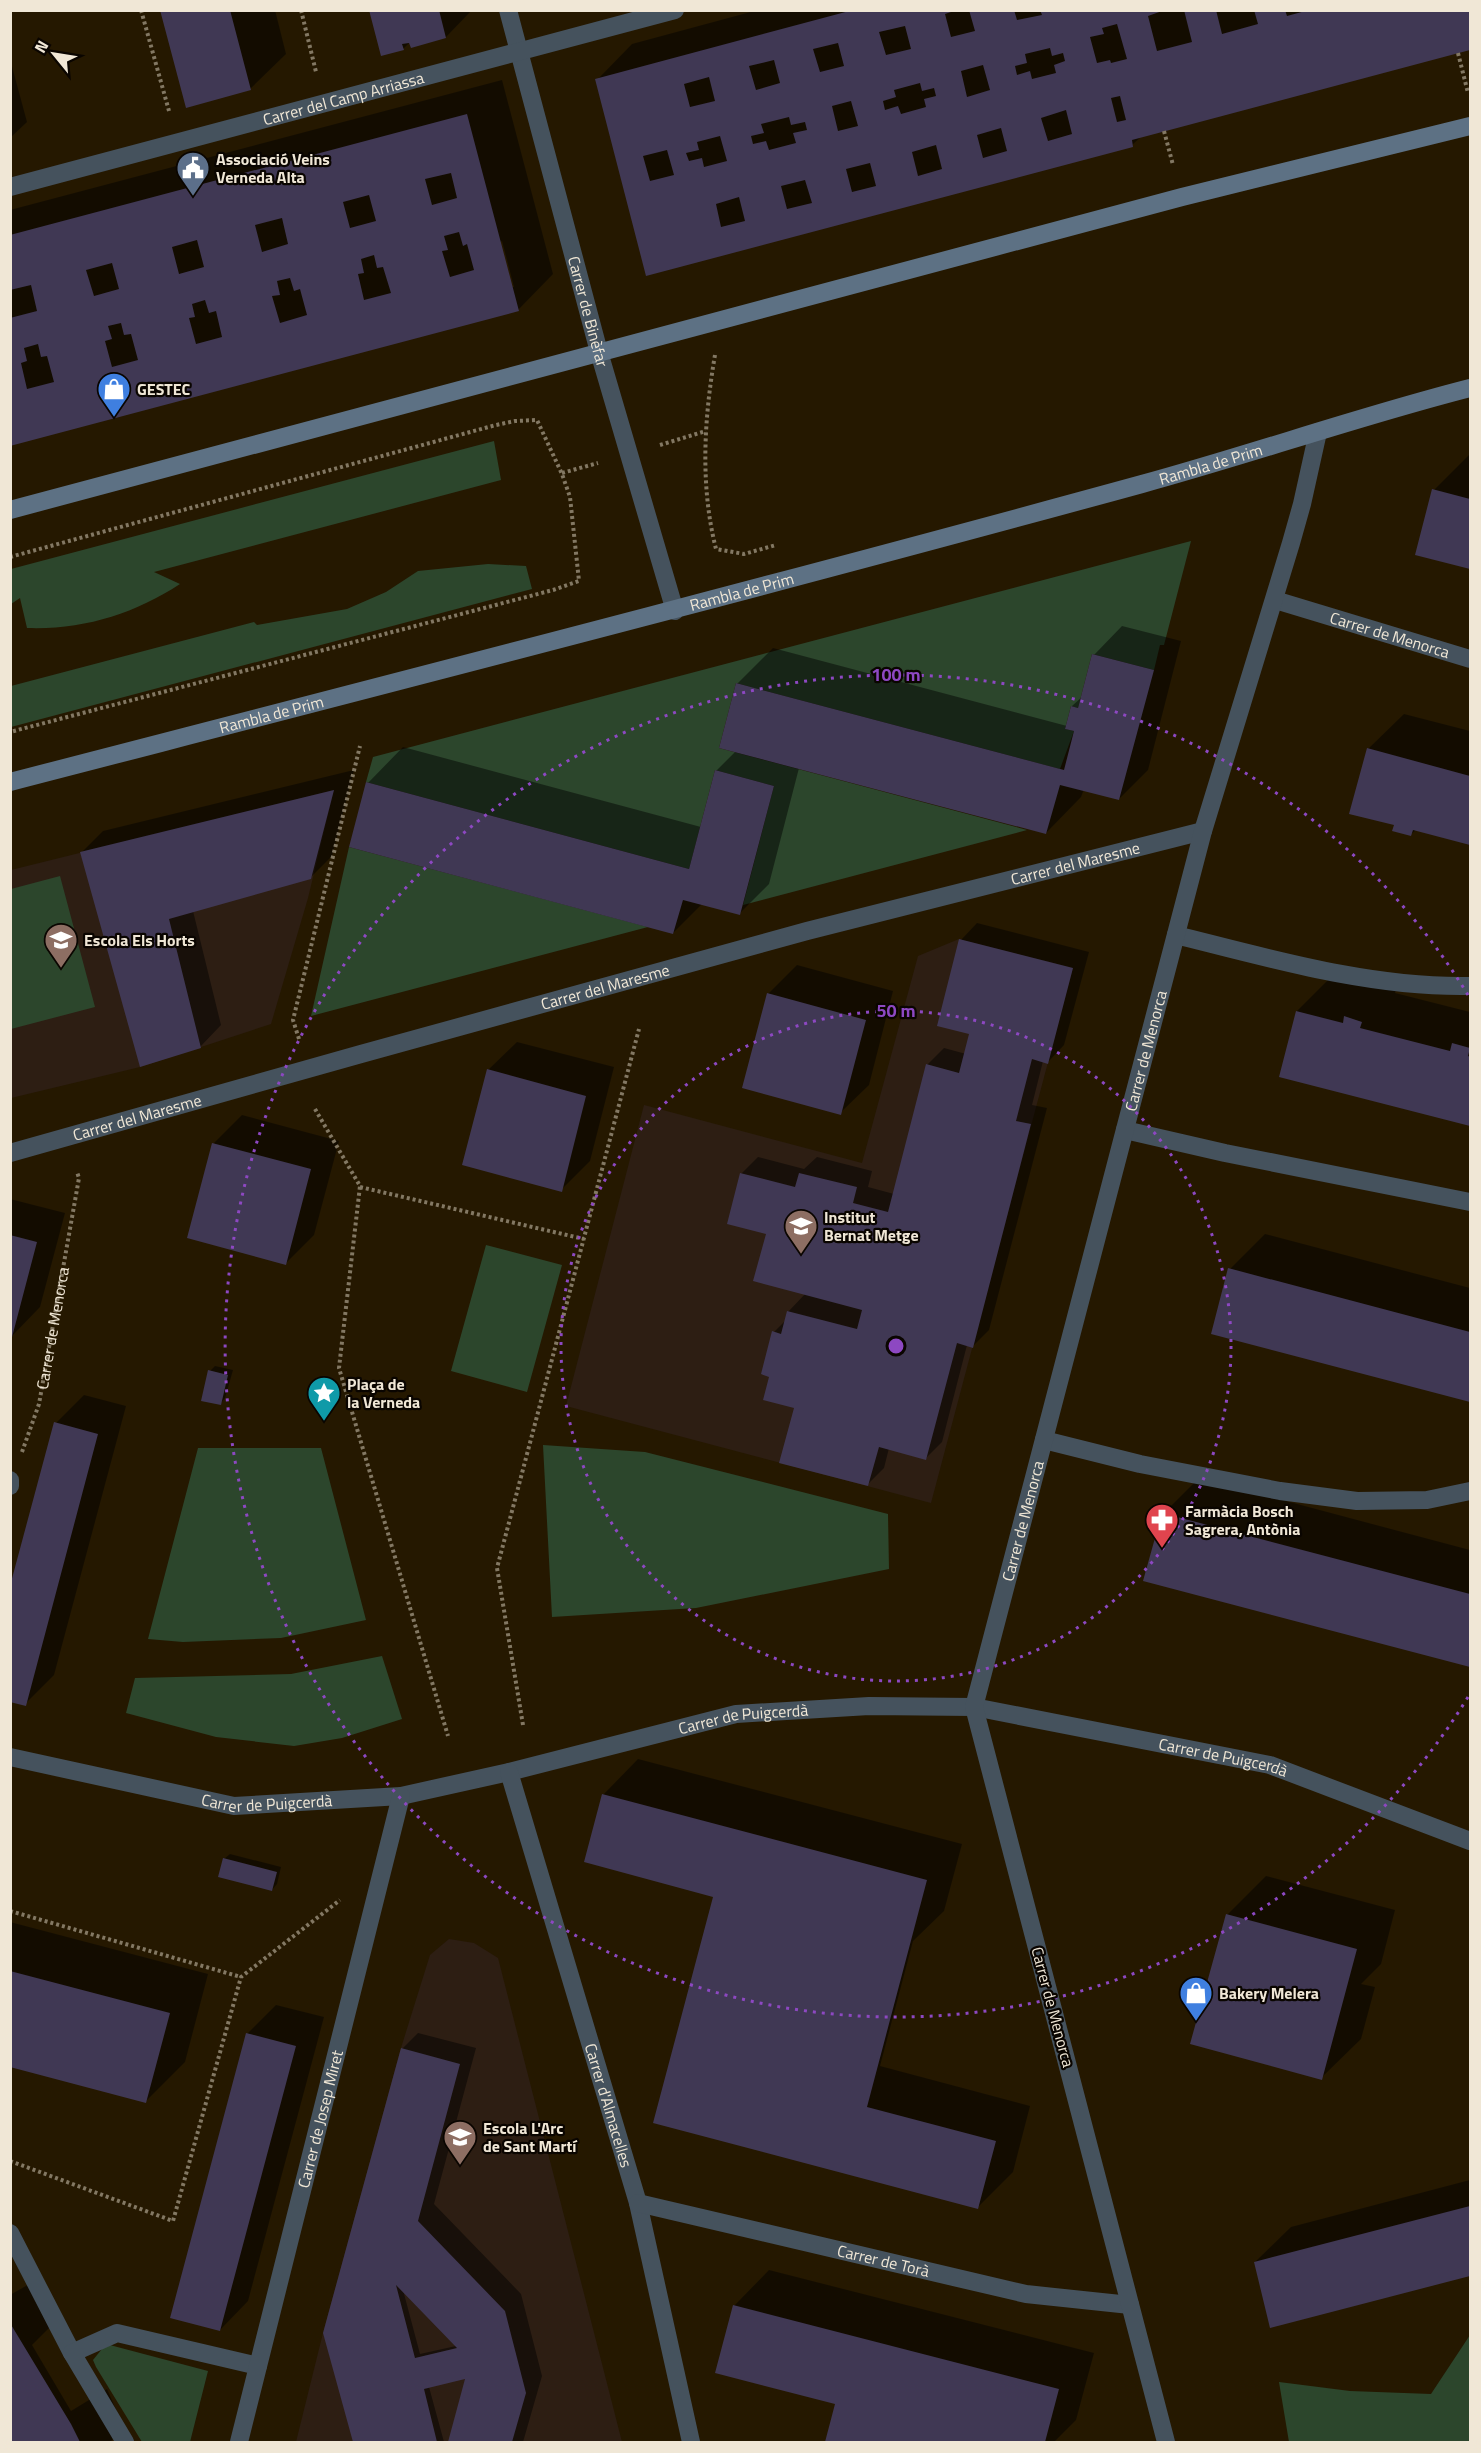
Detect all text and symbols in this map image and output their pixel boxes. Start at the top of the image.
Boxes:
north arrow [24,24,84,84]
text: N [28,36,54,57]
street label: Carrer del Camp Arriassa [260,65,427,131]
place label: Associació Veins Verneda Alta [216,147,330,189]
public building icon: Associació Veins Verneda Alta [175,150,211,197]
street label: Carrer de Binèfar [562,253,615,370]
shop icon: GESTEC [96,371,132,418]
place label: GESTEC [137,377,191,401]
street label: Rambla de Prim [1156,437,1265,491]
street label: Rambla de Prim [687,566,796,617]
street label: Carrer de Menorca [1327,605,1453,664]
text: 100 m [871,661,921,688]
street label: Rambla de Prim [217,689,326,739]
street label: Carrer del Maresme [1008,835,1142,891]
school or university icon: Escola Els Horts [43,922,79,969]
place label: Escola Els Horts [84,928,195,952]
street label: Carrer del Maresme [538,957,672,1016]
street label: Carrer de Menorca [1118,988,1173,1114]
text: 50 m [876,997,916,1024]
street label: Carrer del Maresme [70,1088,204,1147]
place label: Institut Bernat Metge [824,1205,919,1247]
school or university icon: Institut Bernat Metge [783,1208,819,1255]
street label: Carrer de Menorca [30,1265,75,1391]
centre of rings [886,1336,906,1356]
place label: Plaça de la Verneda [347,1372,420,1414]
place icon: Plaça de la Verneda [306,1375,342,1422]
street label: Carrer de Menorca [995,1458,1050,1584]
place label: Farmàcia Bosch Sagrera, Antònia [1185,1499,1300,1541]
pharmacy icon: Farmàcia Bosch Sagrera, Antònia [1144,1502,1180,1549]
street label: Carrer de Puigcerdà [676,1698,809,1740]
street label: Carrer de Puigcerdà [1157,1731,1291,1783]
street label: Carrer de Puigcerdà [199,1787,333,1818]
street label: Carrer de Menorca [1025,1944,1081,2070]
shop icon: Bakery Melera [1178,1975,1214,2022]
place label: Bakery Melera [1219,1981,1319,2005]
street label: Carrer d'Almacelles [579,2040,639,2170]
street label: Carrer de Josep Miret [291,2047,349,2191]
place label: Escola L'Arc de Sant Martí [483,2116,578,2158]
school or university icon: Escola L'Arc de Sant Martí [442,2119,478,2166]
street label: Carrer de Torà [835,2238,932,2283]

